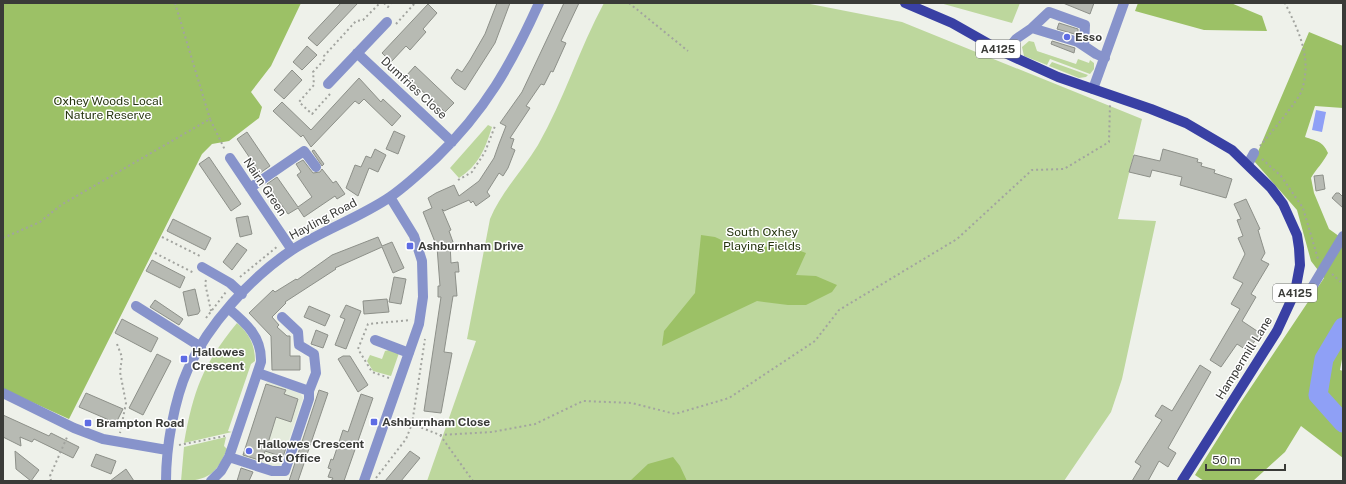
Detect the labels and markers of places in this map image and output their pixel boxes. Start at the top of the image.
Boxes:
place label: Esso [1075,30,1102,44]
marker: Esso [1062,32,1072,42]
place label: Ashburnham Drive [418,239,524,253]
marker: Ashburnham Drive [405,241,415,251]
place label: Hallowes Crescent [192,345,245,373]
marker: Hallowes Crescent [179,354,189,364]
place label: Ashburnham Close [382,415,490,429]
place label: Brampton Road [96,416,184,430]
marker: Ashburnham Close [369,417,379,427]
marker: Brampton Road [83,418,93,428]
place label: Hallowes Crescent Post Office [257,437,364,465]
marker: Hallowes Crescent Post Office [244,446,254,456]

